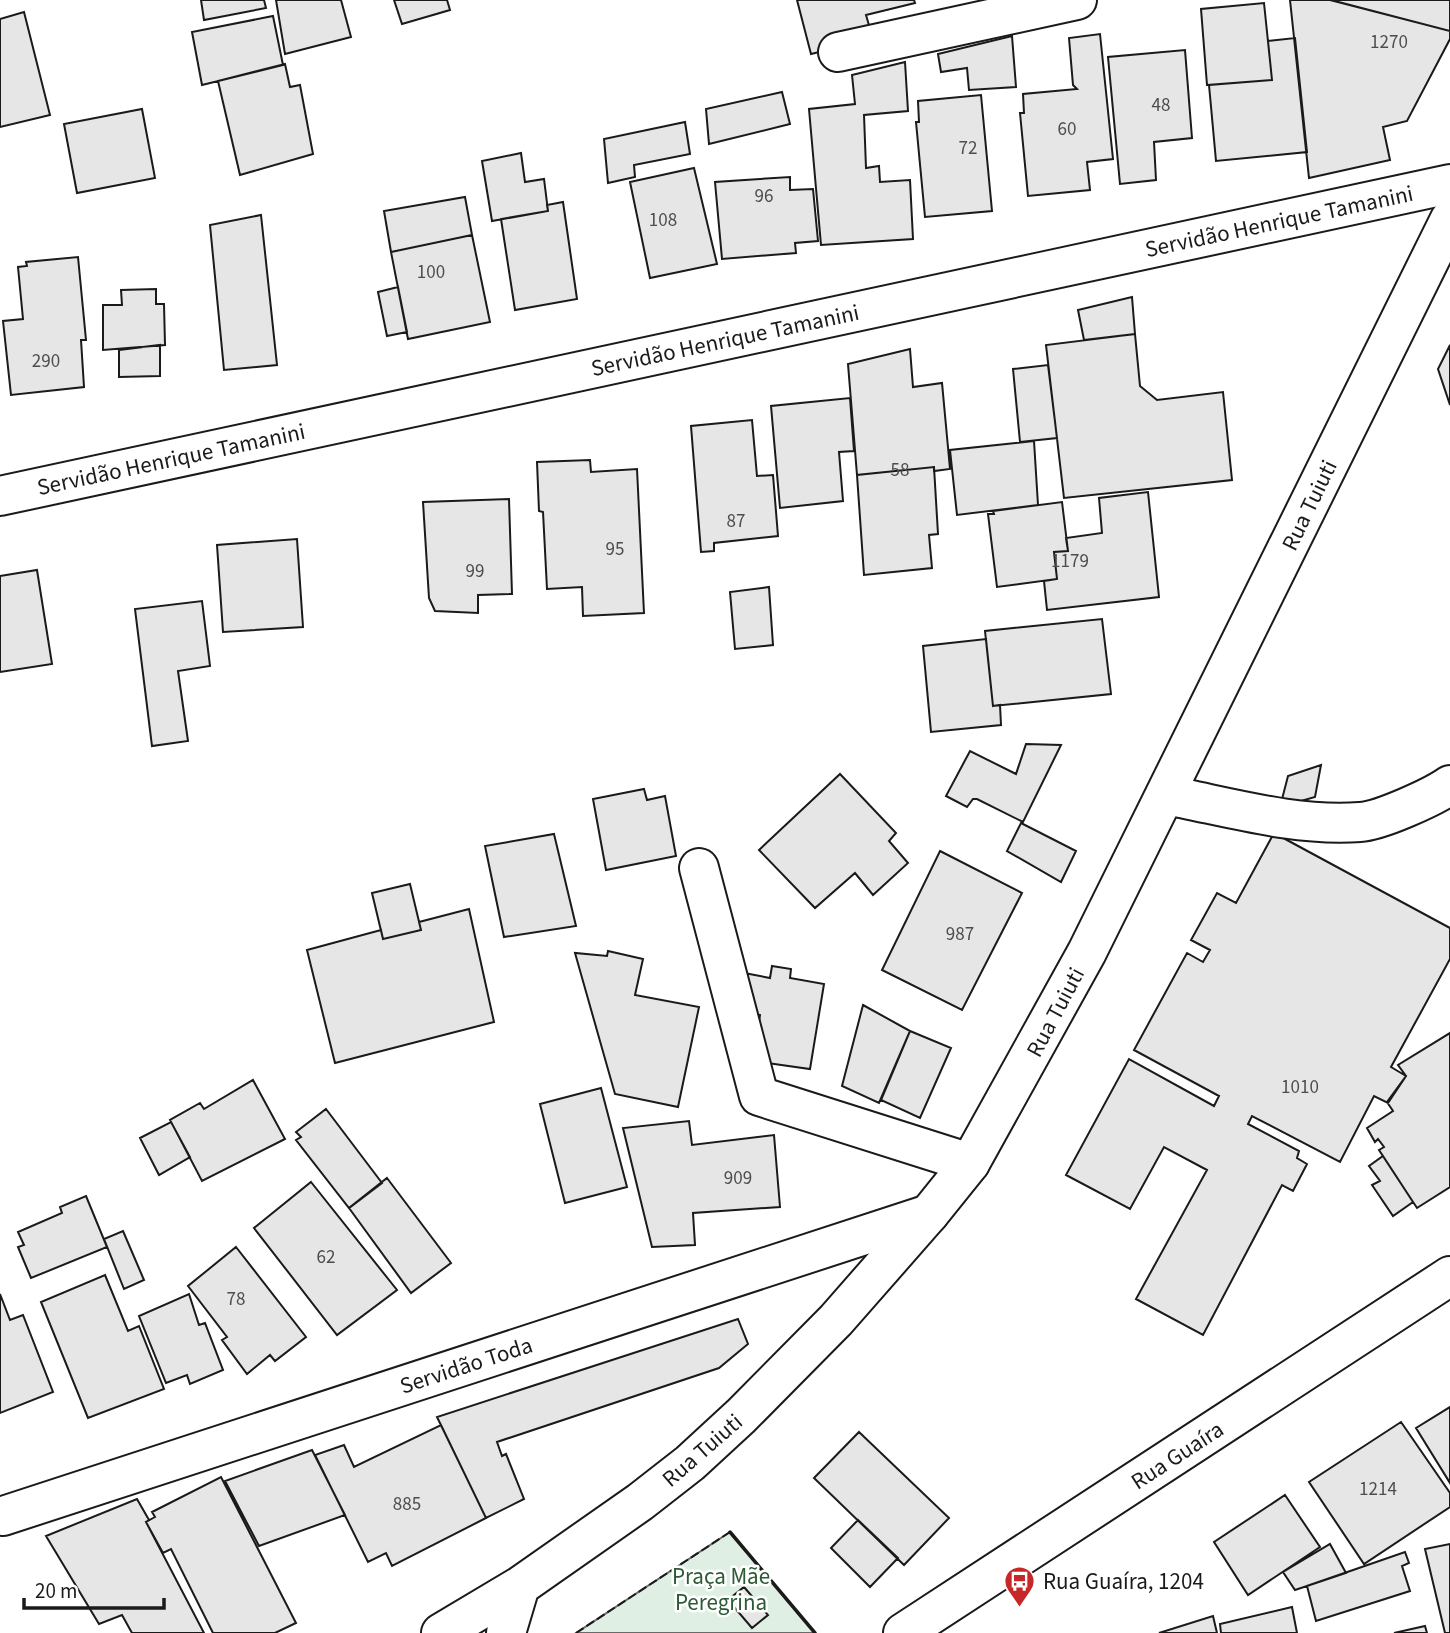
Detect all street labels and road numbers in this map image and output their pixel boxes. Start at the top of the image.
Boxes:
street label: Servidão Henrique Tamanini [1142,177,1416,266]
street label: Servidão Henrique Tamanini [588,296,862,385]
street label: Servidão Henrique Tamanini [34,415,308,504]
street label: Rua Tuiuti [1273,454,1346,556]
street label: Rua Tuiuti [1018,962,1093,1063]
street label: Servidão Toda [396,1329,537,1402]
street label: Rua Tuiuti [655,1406,750,1495]
street label: Rua Guaíra [1124,1413,1230,1498]

